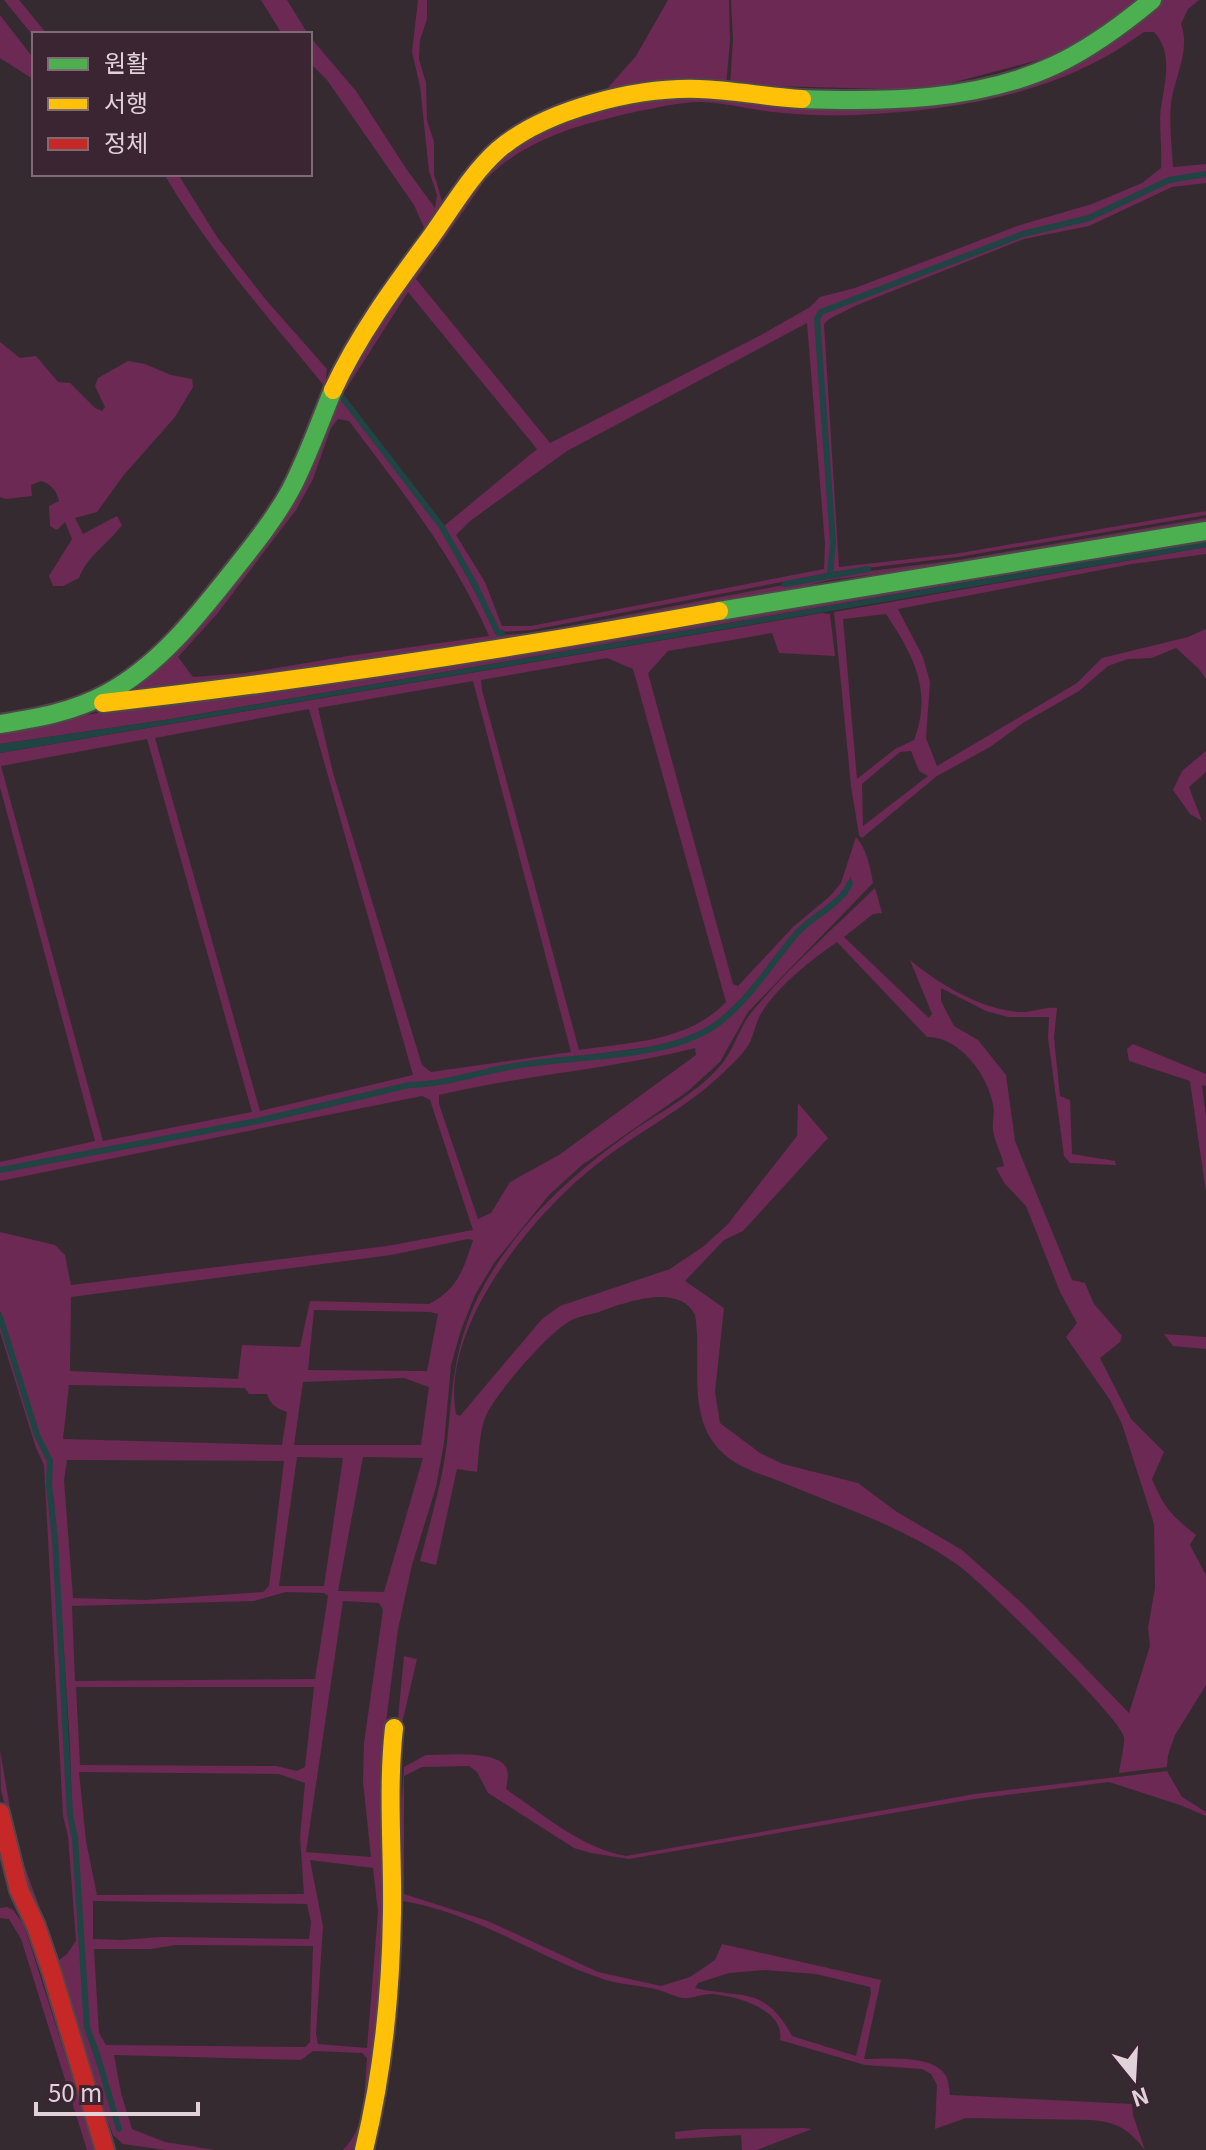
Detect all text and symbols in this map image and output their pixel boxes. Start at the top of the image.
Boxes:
legend [32,32,312,176]
text: 원활 [104,44,148,79]
text: 서행 [104,84,148,119]
text: 정체 [104,124,148,159]
north arrow [1094,2038,1174,2118]
scale bar [36,2066,198,2116]
text: 50 m [48,2074,102,2109]
text: N [1128,2081,1154,2117]

